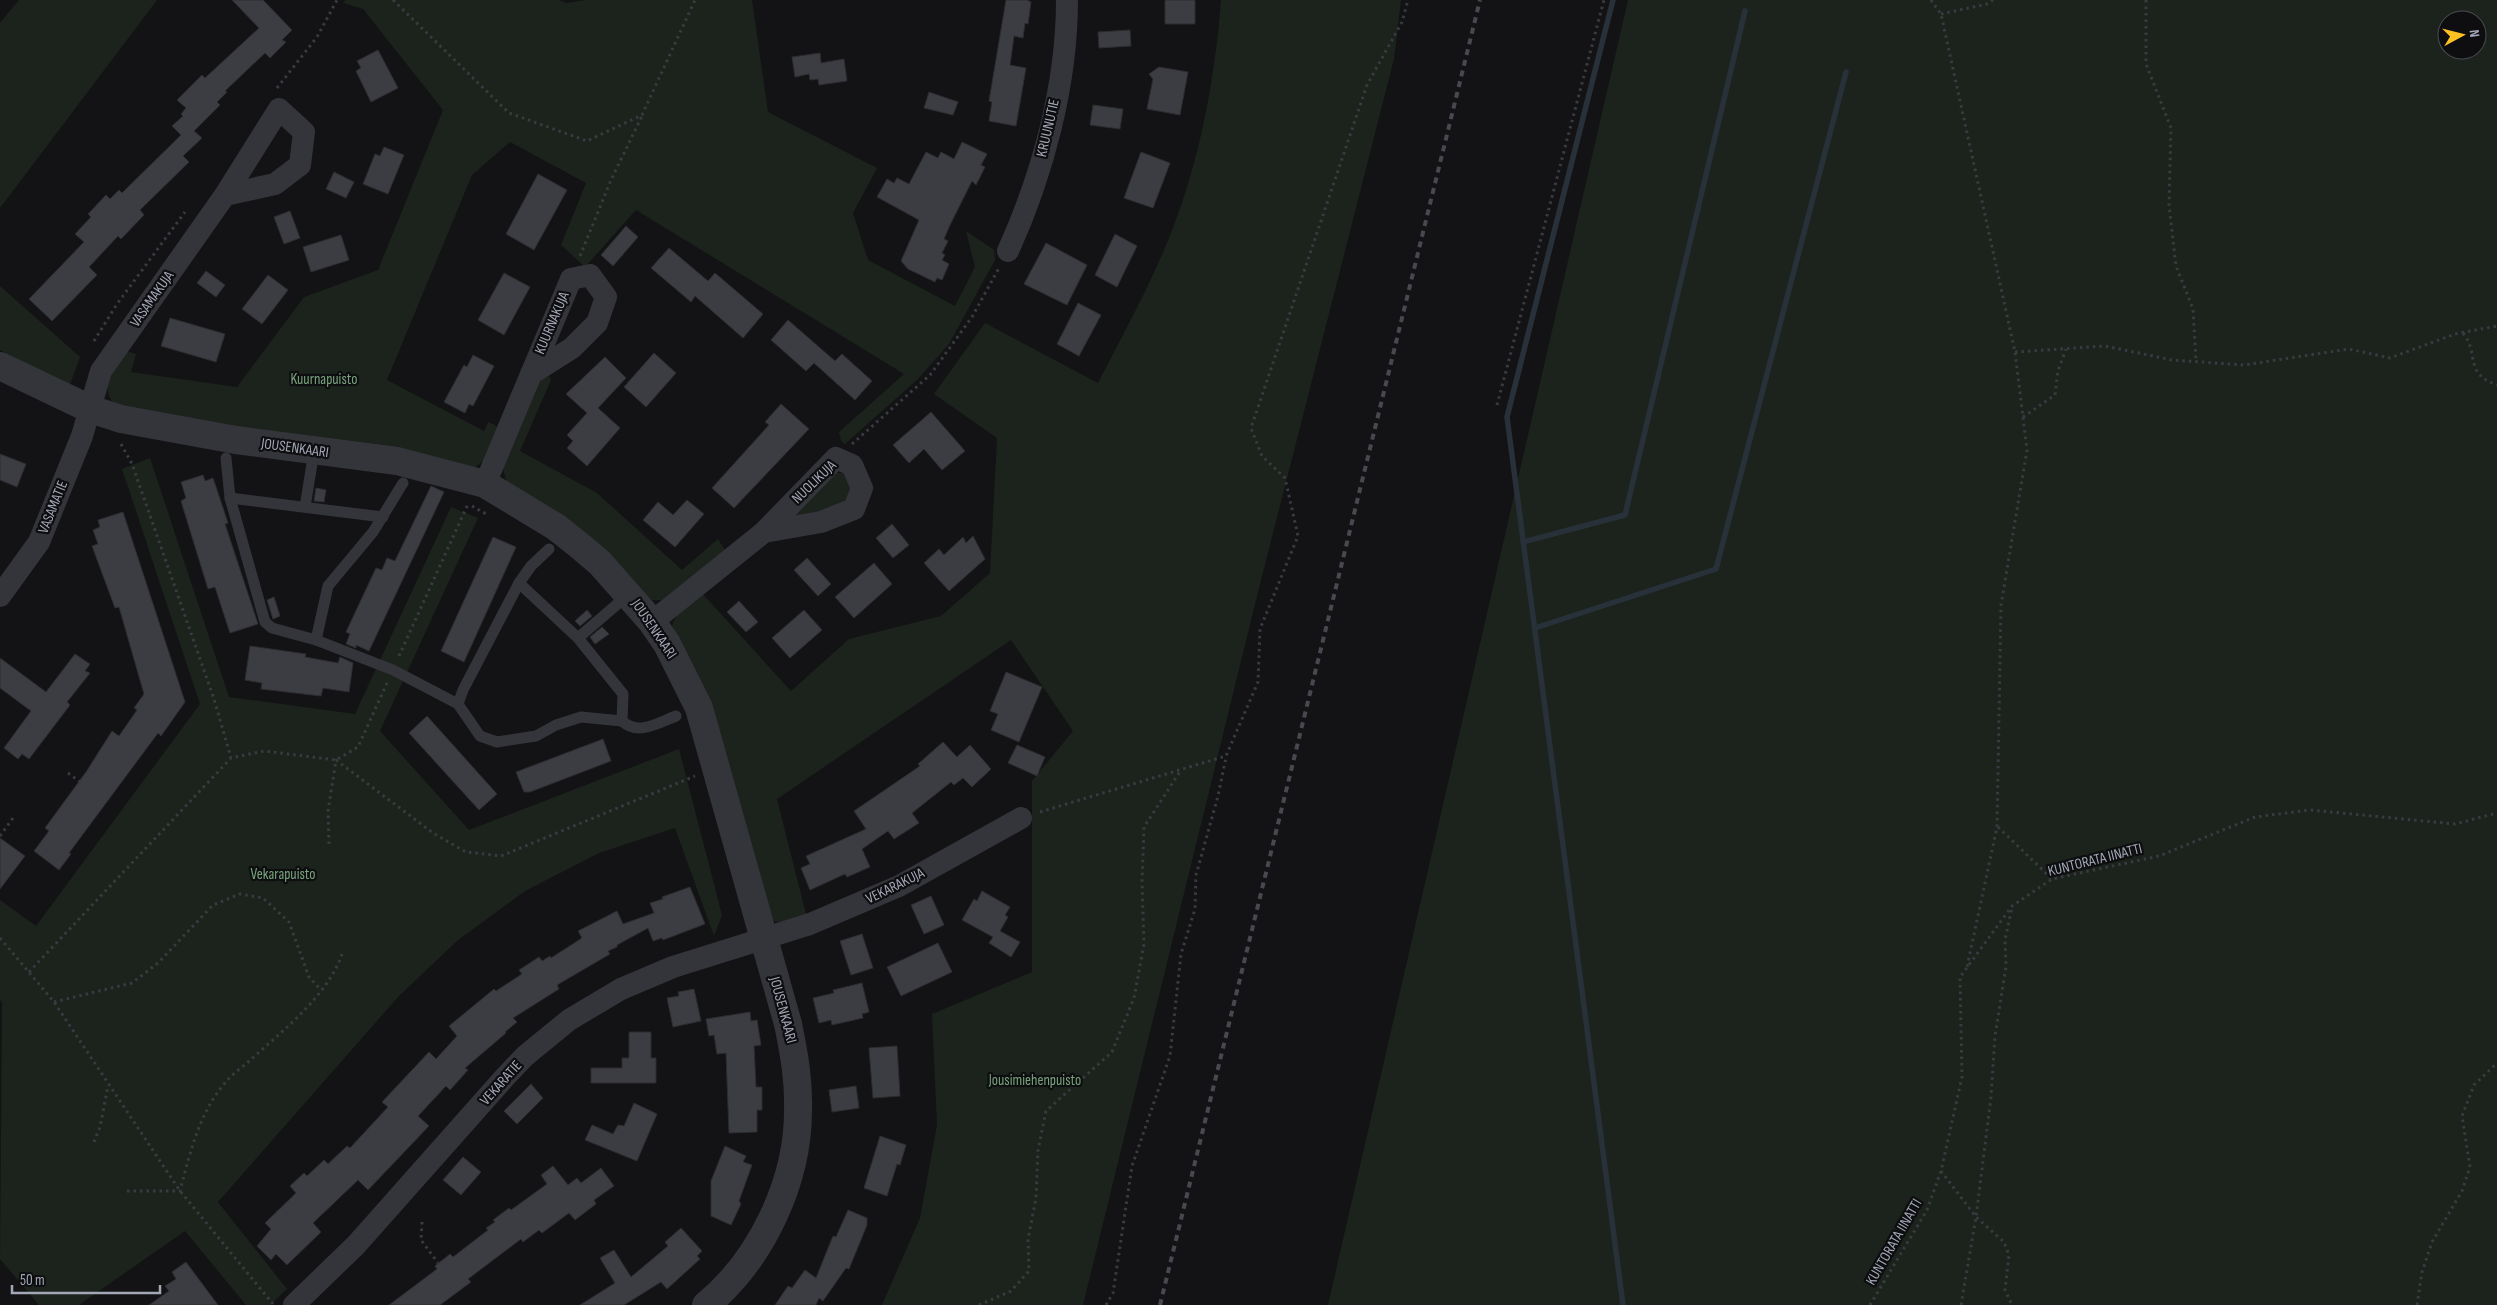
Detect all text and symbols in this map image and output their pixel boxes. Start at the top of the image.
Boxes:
north arrow [2437,10,2487,60]
text: N [2466,29,2483,38]
street label: KRUUNUTIE [1032,97,1064,159]
street label: VASAMAKUJA [126,267,179,331]
street label: KUURNAKUJA [530,288,574,357]
park label: Kuurnapuisto [291,370,357,389]
street label: JOUSENKAARI [259,434,330,462]
street label: NUOLIKUJA [788,456,841,508]
street label: VASAMATIE [34,478,72,536]
street label: JOUSENKAARI [627,595,681,662]
street label: KUNTORATA IINATTI [2046,839,2144,881]
street label: VEKARAKUJA [863,863,928,908]
park label: Vekarapuisto [251,865,316,884]
street label: JOUSENKAARI [765,974,801,1045]
street label: VEKARATIE [476,1057,526,1109]
park label: Jousimiehenpuisto [988,1071,1081,1090]
street label: KUNTORATA IINATTI [1862,1195,1926,1289]
scale bar [12,1262,160,1294]
text: 50 m [20,1271,45,1290]

